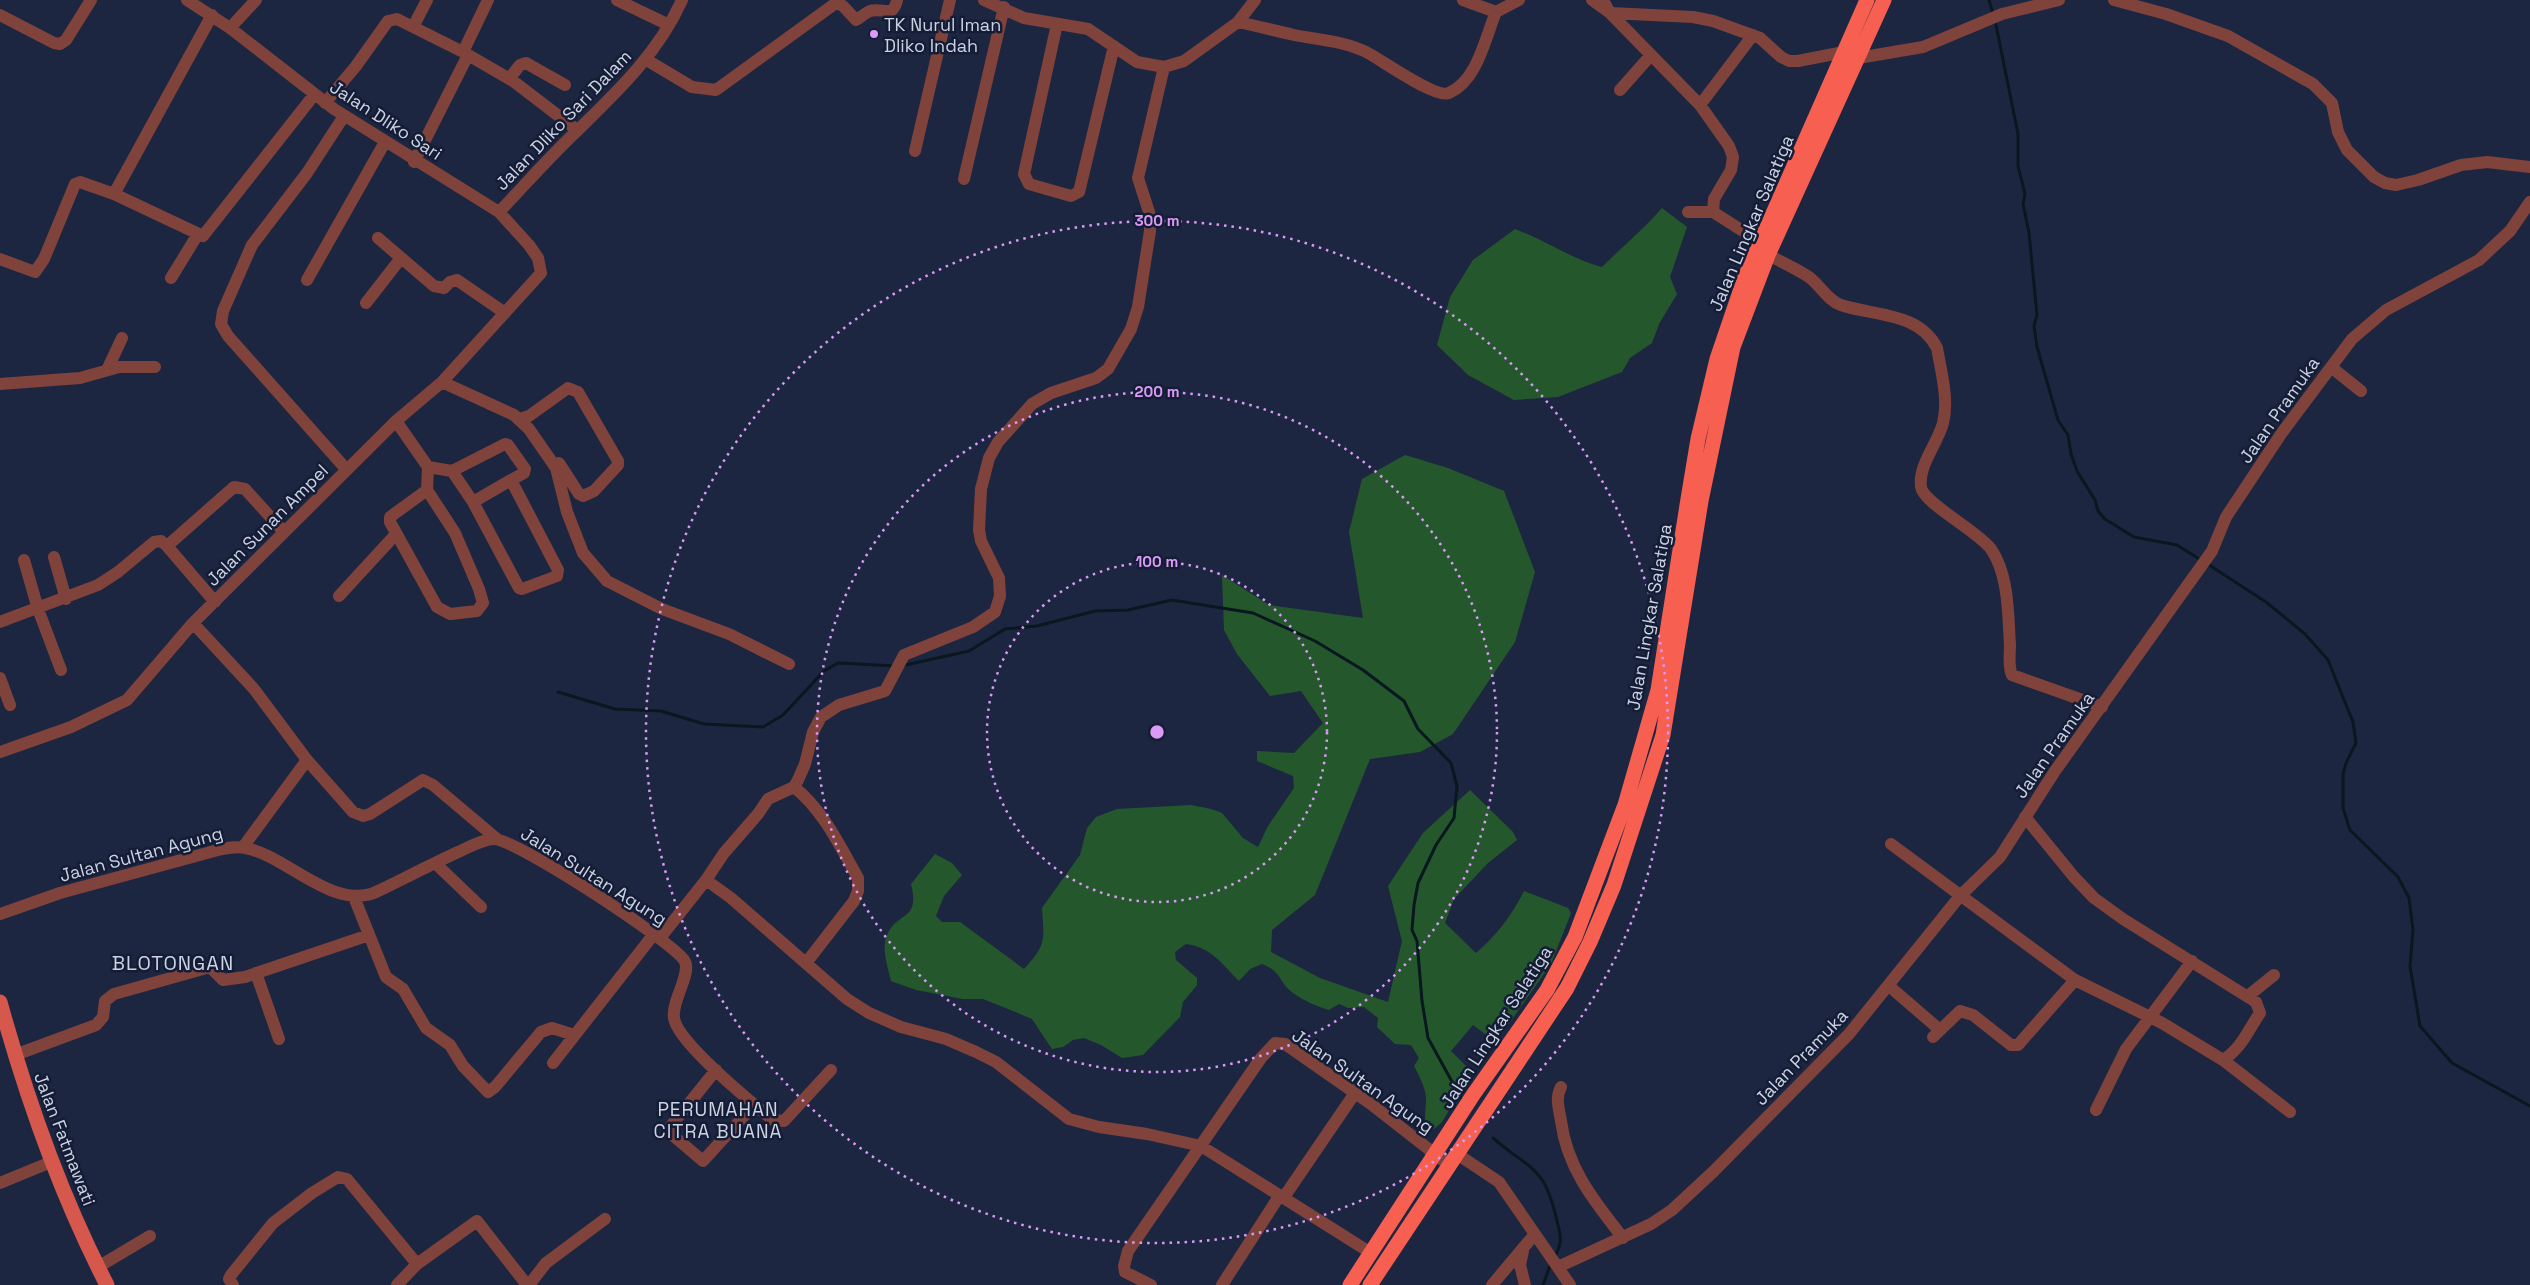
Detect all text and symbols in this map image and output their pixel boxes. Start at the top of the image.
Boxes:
place label: TK Nurul Iman Dliko Indah [884,13,1001,57]
marker: TK Nurul Iman Dliko Indah [868,28,880,40]
street label: Jalan Dliko Sari Dalam [490,45,636,195]
street label: Jalan Dliko Sari [326,75,446,165]
street label: Jalan Lingkar Salatiga [1703,131,1799,315]
text: 300 m [1134,211,1180,230]
street label: Jalan Pramuka [2234,352,2324,468]
text: 200 m [1135,382,1179,401]
street label: Jalan Sunan Ampel [201,459,333,591]
street label: Jalan Lingkar Salatiga [1621,522,1677,712]
text: 100 m [1136,552,1178,571]
street label: Jalan Pramuka [2009,687,2099,803]
centre of rings [1148,723,1166,741]
street label: Jalan Sultan Agung [57,821,225,887]
street label: Jalan Sultan Agung [517,822,671,930]
street label: Jalan Lingkar Salatiga [1435,941,1557,1113]
district label: BLOTONGAN [112,950,234,976]
street label: Jalan Pramuka [1749,1004,1853,1110]
street label: Jalan Sultan Agung [1288,1023,1438,1139]
street label: Jalan Fatmawati [29,1069,101,1209]
district label: PERUMAHAN CITRA BUANA [653,1097,783,1144]

